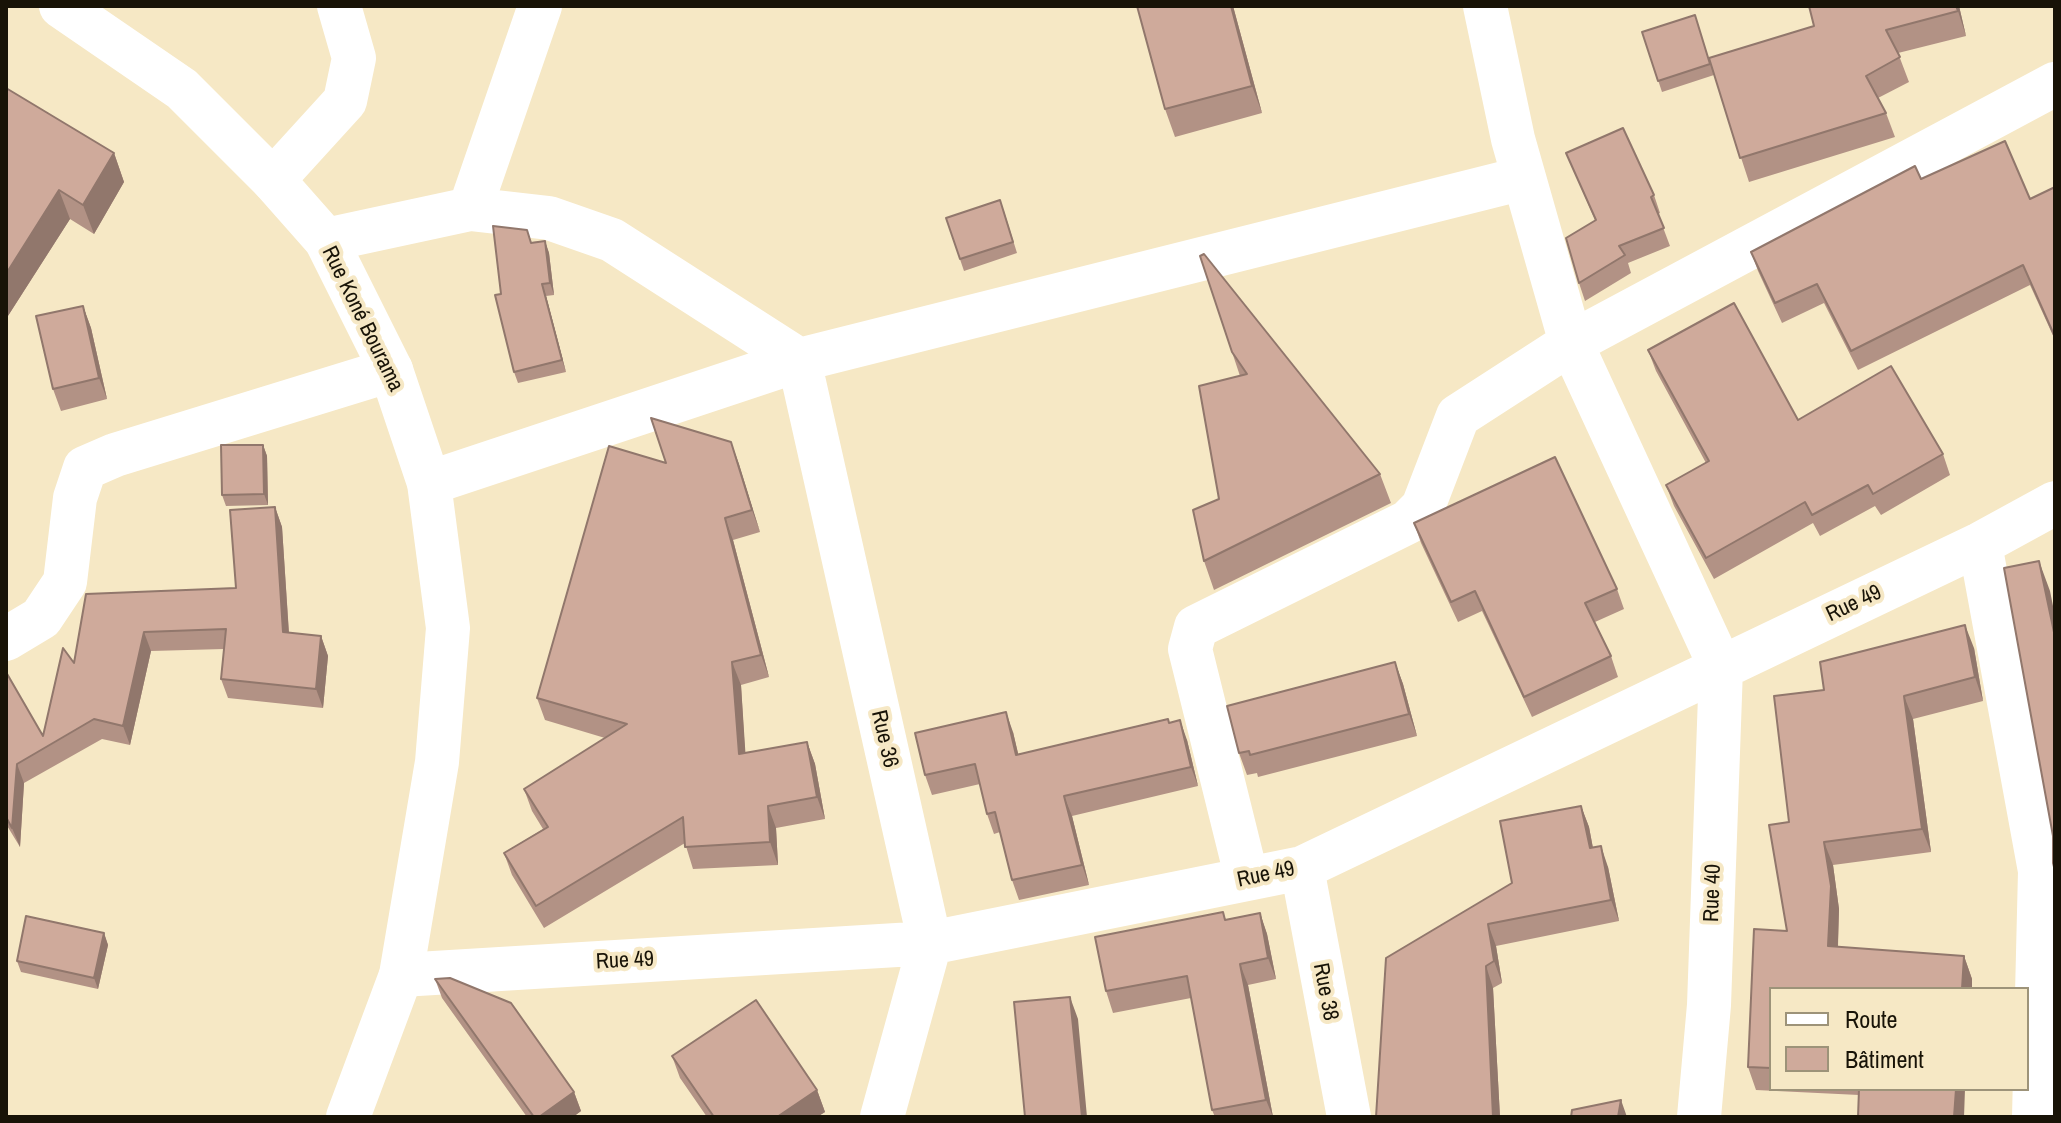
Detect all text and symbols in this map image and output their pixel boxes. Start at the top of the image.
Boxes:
street label: Rue Koné Bourama [315,242,409,396]
street label: Rue 49 [1822,580,1886,628]
street label: Rue 36 [865,708,903,770]
street label: Rue 49 [1235,856,1297,894]
street label: Rue 40 [1699,863,1727,923]
street label: Rue 49 [595,946,655,976]
street label: Rue 38 [1306,961,1344,1023]
legend [1769,987,2029,1091]
text: Route [1845,1003,1898,1035]
text: Bâtiment [1845,1043,1924,1075]

